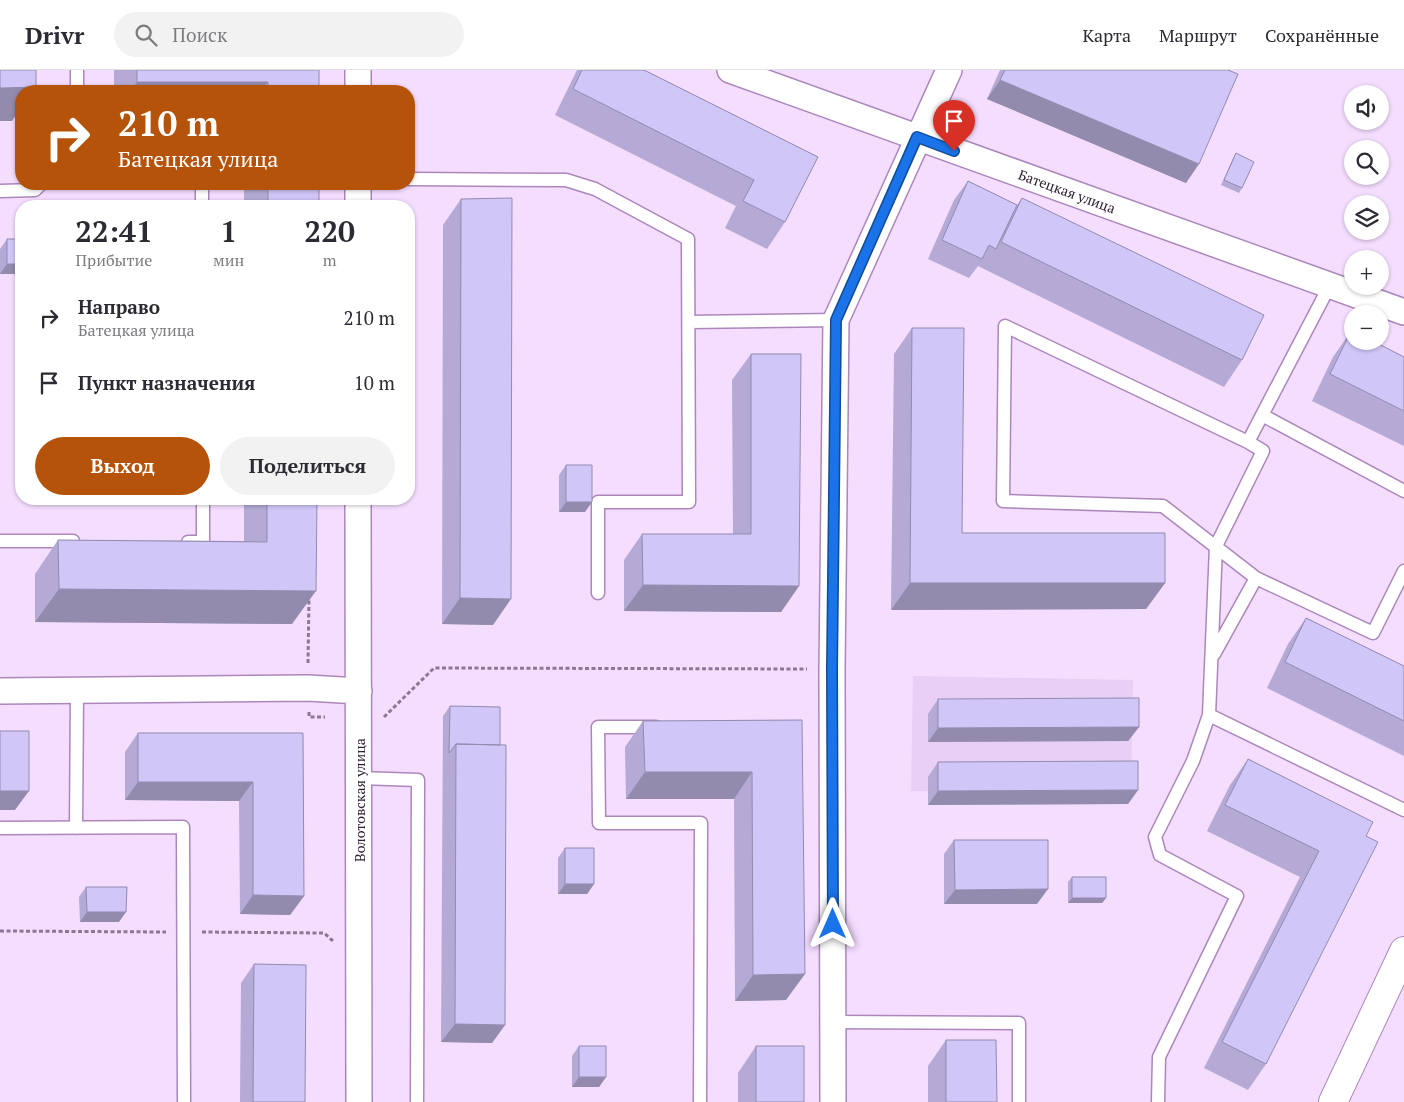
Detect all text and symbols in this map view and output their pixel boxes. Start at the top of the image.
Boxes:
search box [114,12,464,57]
text: Drivr [25,19,84,51]
icon: search [132,21,160,49]
text: Поиск [172,22,227,47]
text: Карта [1082,23,1131,47]
text: Маршрут [1159,23,1237,47]
text: Сохранённые [1265,23,1379,47]
map controls [1344,85,1389,350]
button: sound [1344,85,1389,130]
text: 210 m [118,100,219,146]
pin [933,100,975,151]
icon: right [35,105,100,170]
icon: arrive [940,107,968,135]
button: search [1344,140,1389,185]
text: Батецкая улица [118,144,278,173]
street label: Батецкая улица [1016,165,1118,217]
button: layers [1344,195,1389,240]
text: 22:41 [75,211,153,251]
text: 1 [220,211,237,251]
text: 220 [304,211,355,251]
text: Прибытие [76,249,152,271]
text: мин [213,249,244,271]
text: m [323,249,337,271]
button: + [1344,250,1389,295]
text: Направо [78,294,160,319]
icon: right [35,304,63,332]
text: 210 m [344,305,395,330]
button: − [1344,305,1389,350]
text: Батецкая улица [78,319,195,341]
icon: arrive [35,369,63,397]
text: Пункт назначения [78,370,255,395]
text: 10 m [354,370,395,395]
button: Выход [35,437,210,495]
button: Поделиться [220,437,395,495]
street label: Волотовская улица [350,738,369,862]
position arrow [806,897,858,949]

